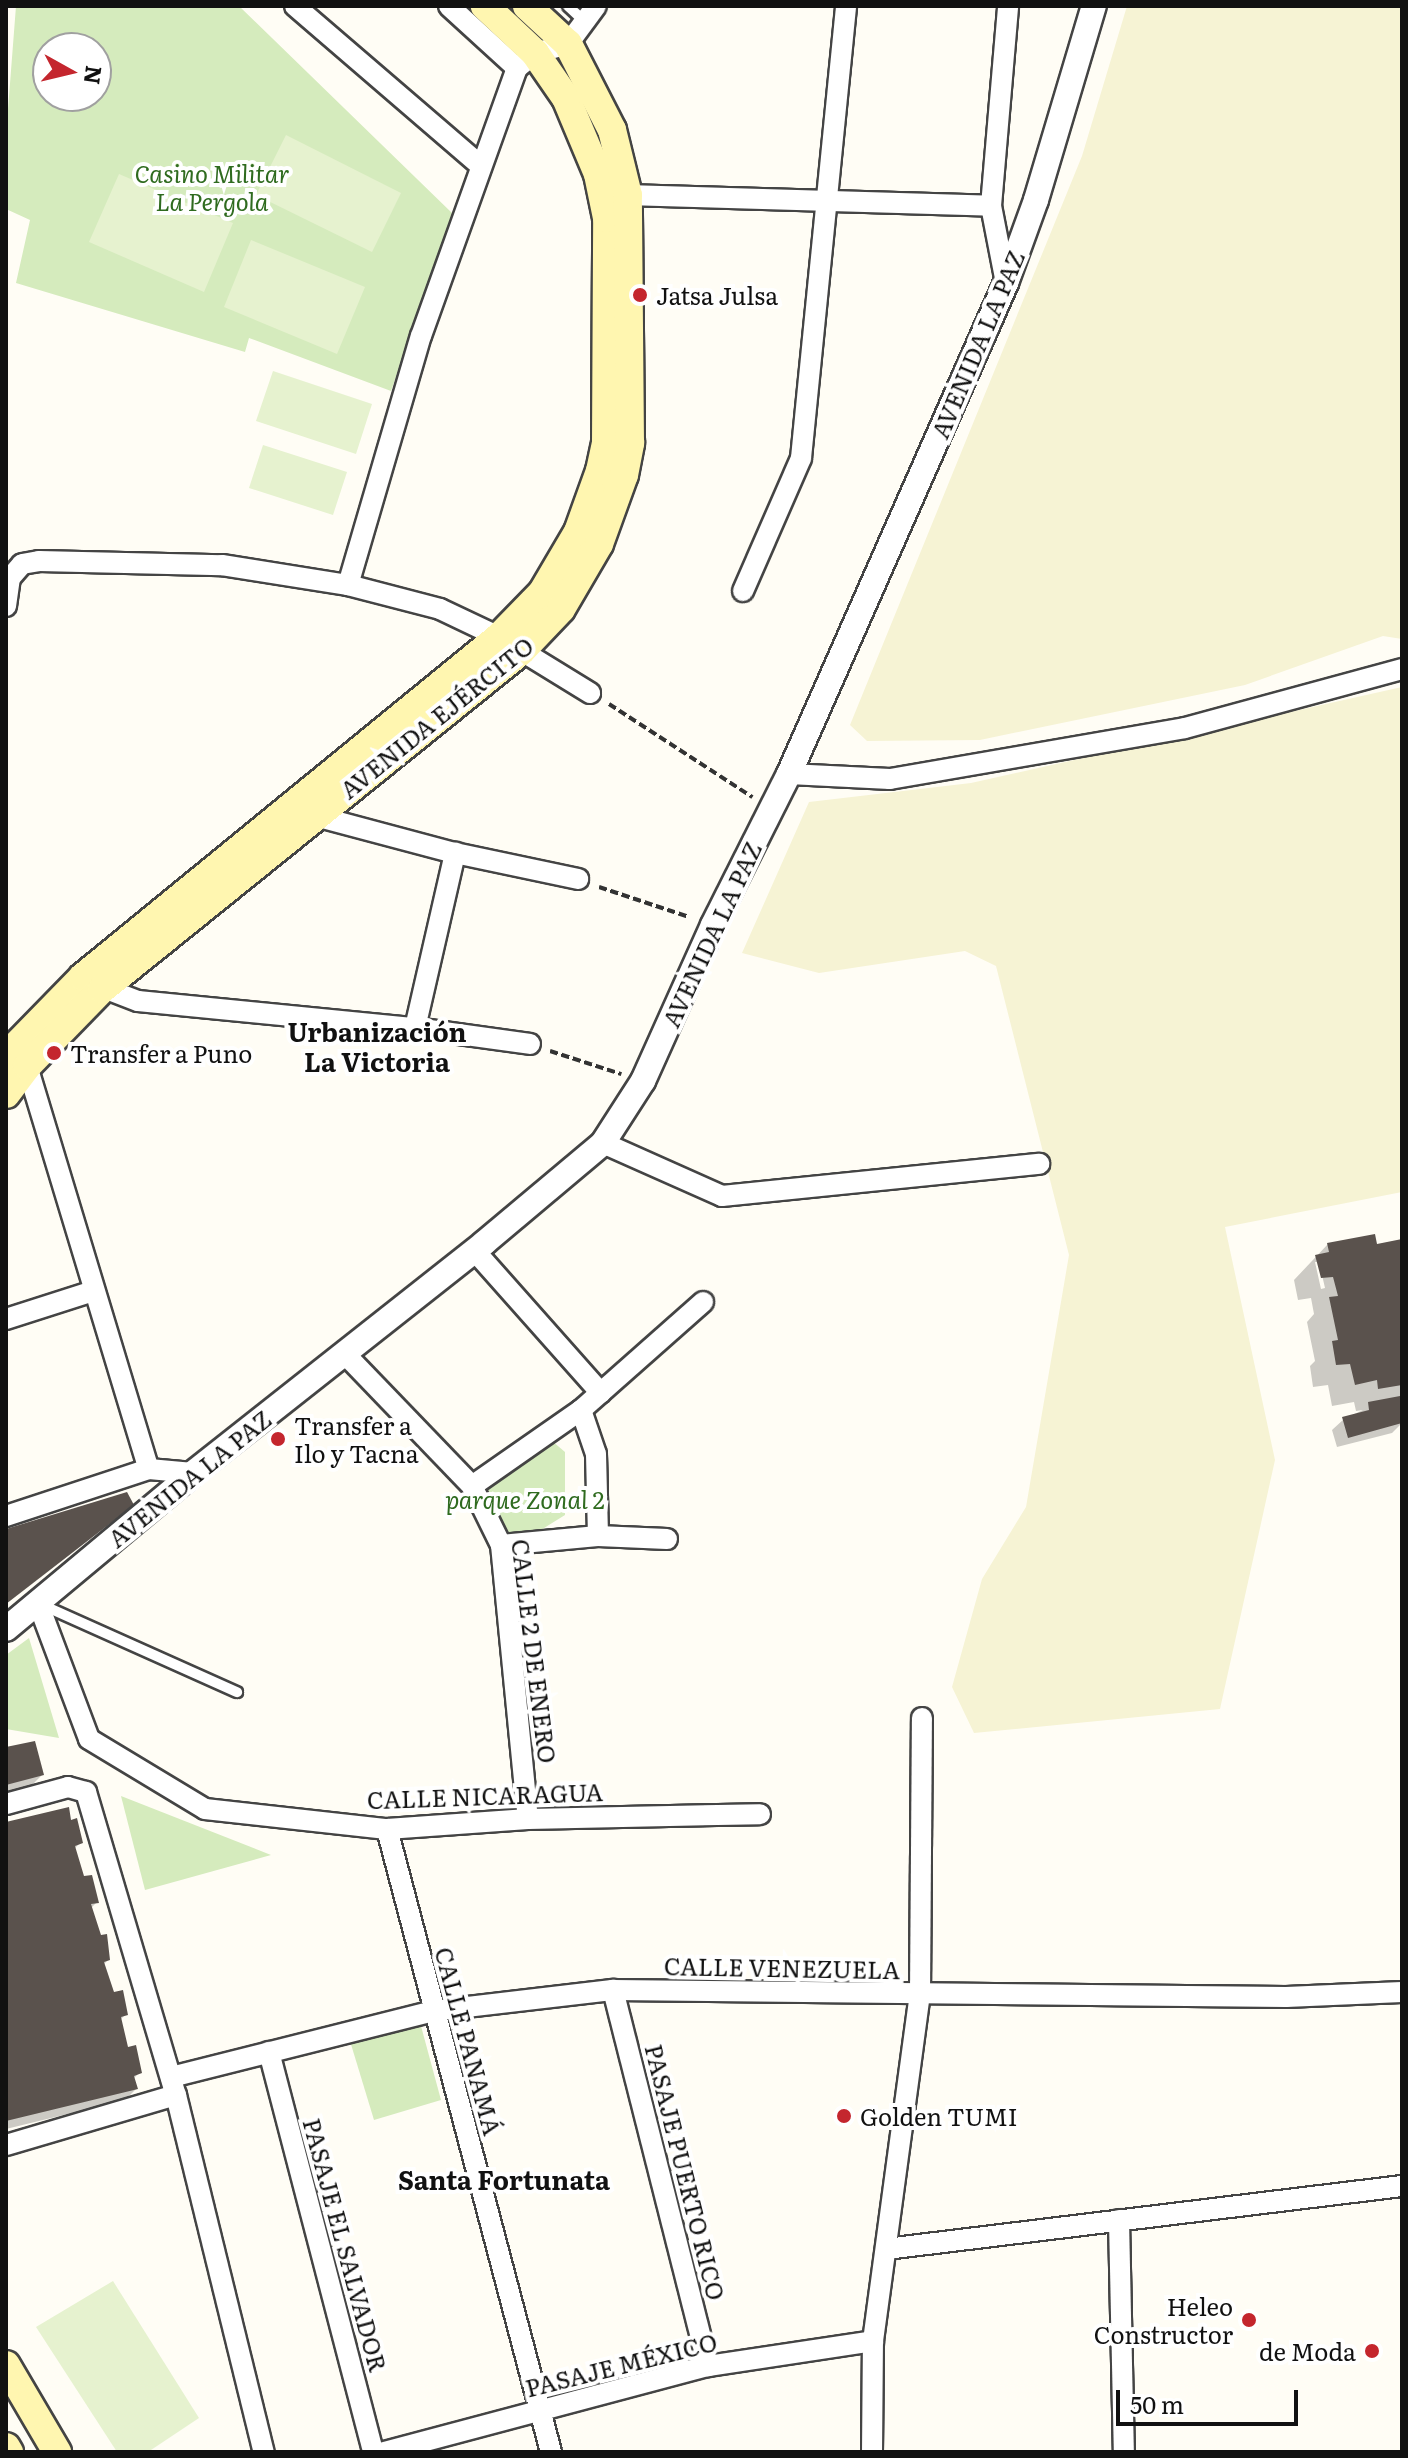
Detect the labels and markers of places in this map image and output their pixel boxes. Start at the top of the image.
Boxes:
place label: Jatsa Julsa [656,281,778,309]
marker: Jatsa Julsa [631,286,649,304]
place label: Transfer a Puno [70,1039,252,1067]
marker: Transfer a Puno [45,1044,63,1062]
place label: Transfer a Ilo y Tacna [294,1411,419,1467]
marker: Transfer a Ilo y Tacna [269,1430,287,1448]
place label: Golden TUMI [860,2102,1018,2130]
marker: Golden TUMI [835,2107,853,2125]
place label: Heleo Constructor [1094,2292,1233,2348]
marker: Heleo Constructor [1240,2311,1258,2329]
place label: de Moda [1259,2337,1356,2365]
marker: de Moda [1363,2342,1381,2360]

